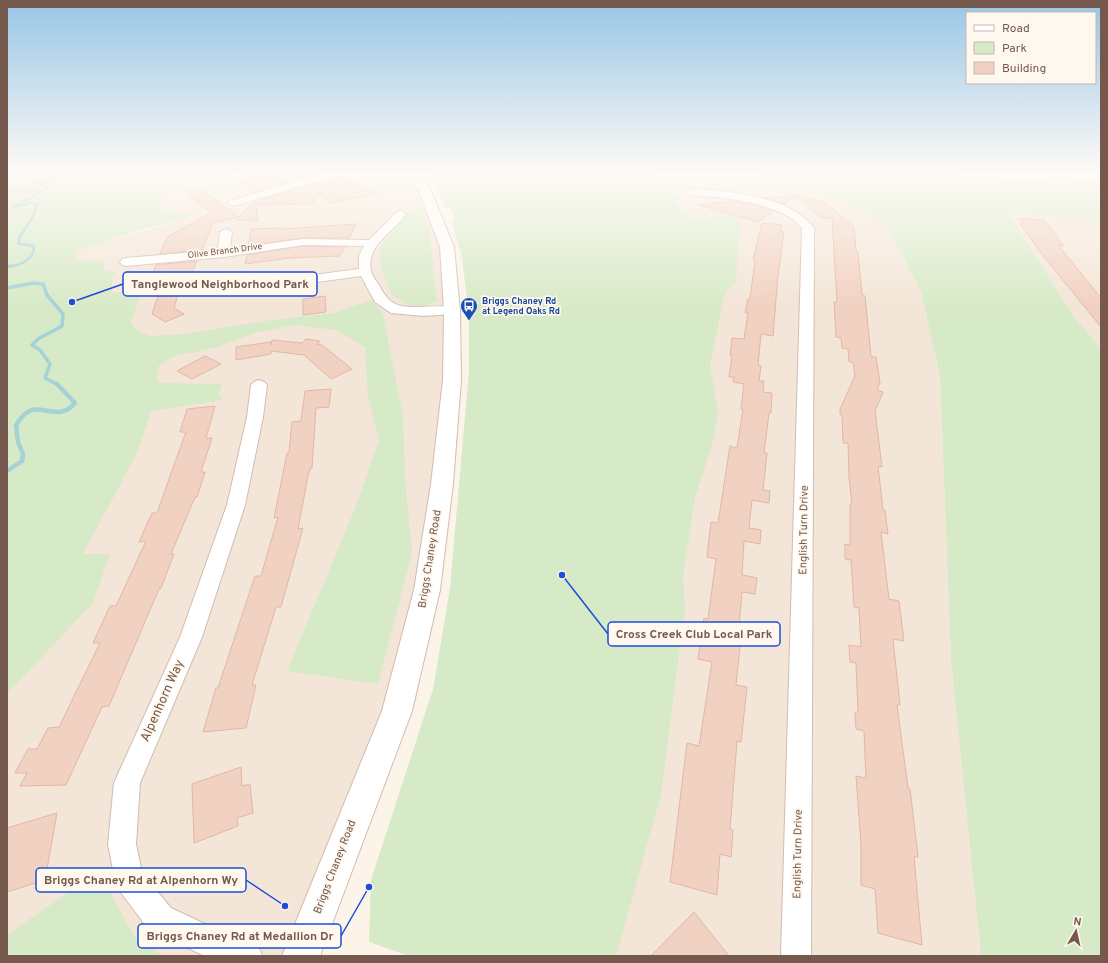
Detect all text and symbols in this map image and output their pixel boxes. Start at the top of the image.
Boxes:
legend [966,12,1096,84]
text: Road [1002,21,1030,37]
text: Park [1002,41,1027,57]
text: Building [1002,61,1046,77]
street label: Olive Branch Drive [187,241,263,261]
callout: Tanglewood Neighborhood Park [123,272,317,296]
text: Tanglewood Neighborhood Park [131,277,309,293]
bus stop icon: Briggs Chaney Rd at Legend Oaks Rd [459,296,479,321]
place label: Briggs Chaney Rd at Legend Oaks Rd [482,296,560,317]
street label: English Turn Drive [796,485,812,575]
street label: Briggs Chaney Road [415,509,445,609]
callout: Cross Creek Club Local Park [608,622,780,646]
text: Cross Creek Club Local Park [616,627,773,643]
street label: Alpenhorn Way [138,657,188,745]
street label: English Turn Drive [790,809,806,899]
street label: Briggs Chaney Road [311,818,359,916]
callout: Briggs Chaney Rd at Alpenhorn Wy [36,868,246,892]
text: Briggs Chaney Rd at Alpenhorn Wy [44,873,238,889]
north arrow [1056,911,1096,951]
text: N [1072,915,1082,930]
callout: Briggs Chaney Rd at Medallion Dr [138,924,341,948]
text: Briggs Chaney Rd at Medallion Dr [146,929,334,945]

